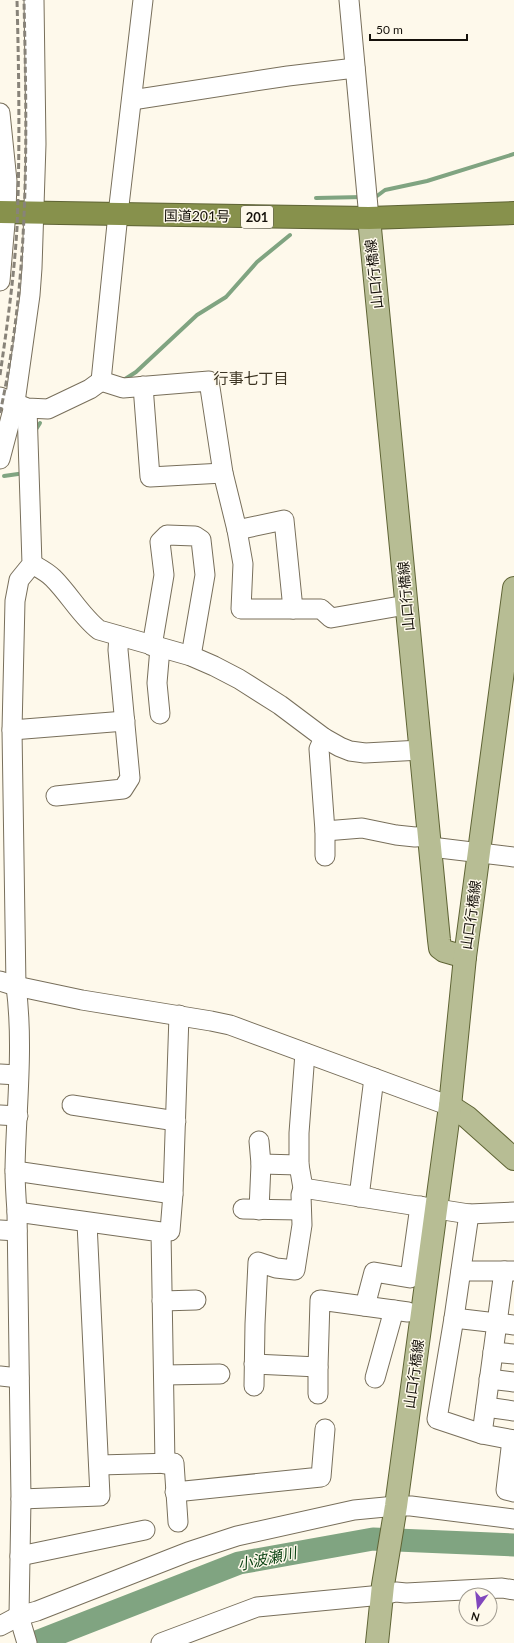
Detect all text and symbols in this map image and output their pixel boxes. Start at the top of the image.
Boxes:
scale bar [370,16,467,42]
text: 50 m [376,22,403,37]
street label: 国道201号 [164,206,230,225]
road number: 201 [241,206,273,228]
street label: 山口行橋線 [361,238,386,310]
district label: 行事七丁目 [213,369,289,387]
street label: 山口行橋線 [394,560,417,632]
street label: 山口行橋線 [457,879,484,951]
street label: 山口行橋線 [400,1338,427,1410]
water label: 小波瀬川 [236,1543,300,1573]
north arrow [458,1587,498,1627]
text: N [470,1610,481,1625]

